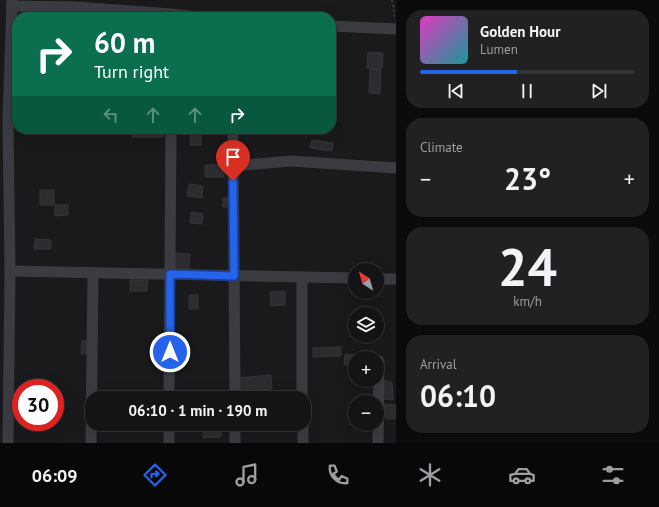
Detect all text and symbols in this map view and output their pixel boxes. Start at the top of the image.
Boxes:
text: Golden Hour [480,22,560,41]
text: 60 m [94,24,155,61]
icon: right [28,28,80,80]
text: Lumen [480,41,518,58]
text: Turn right [94,60,169,83]
icon: previous [445,80,467,102]
icon: pause [516,80,538,102]
icon: next [588,80,610,102]
icon: left [100,104,122,126]
icon: ahead [142,104,164,126]
icon: ahead [184,104,206,126]
icon: right [226,104,248,126]
text: Climate [420,139,463,156]
pin [216,140,250,181]
icon: arrive [222,146,244,168]
text: 23° [504,159,551,198]
text: − [420,165,431,193]
text: + [624,165,635,193]
text: 24 [498,233,557,300]
north arrow [348,263,384,299]
map controls [348,263,384,431]
text: km/h [513,293,542,310]
button: layers [348,307,384,343]
position arrow [149,331,191,373]
button: + [348,351,384,387]
text: Arrival [420,356,456,373]
text: 06:10 [420,376,496,415]
speed limit sign: 30 [12,379,64,431]
button: − [348,395,384,431]
text: 06:10 · 1 min · 190 m [129,401,267,420]
icon: directions [141,461,169,489]
icon: music [233,461,261,489]
icon: phone [324,461,352,489]
icon: climate [416,461,444,489]
icon: car [508,461,536,489]
icon: filters [599,461,627,489]
text: 06:09 [32,464,77,487]

